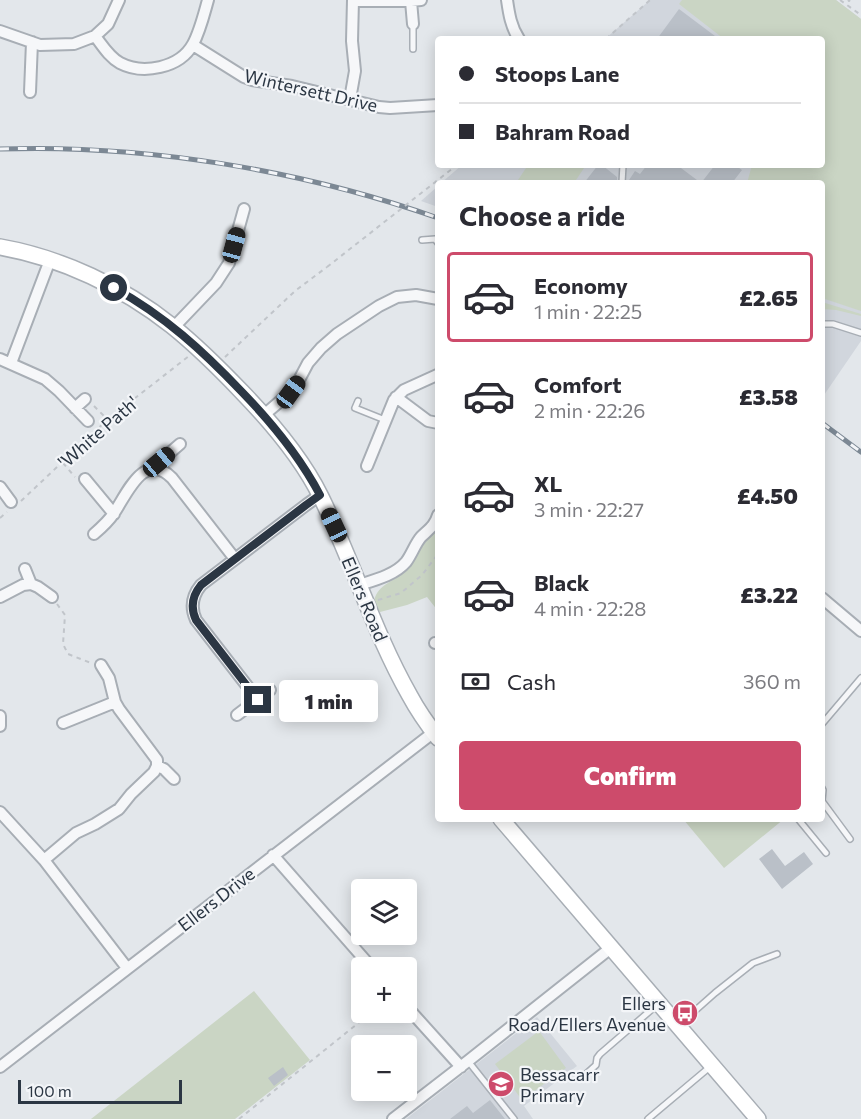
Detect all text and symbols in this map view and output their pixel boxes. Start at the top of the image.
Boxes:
text: Stoops Lane [495,60,619,87]
street label: Wintersett Drive [242,64,380,116]
text: Bahram Road [495,118,630,145]
text: Choose a ride [459,199,625,232]
car [221,225,247,265]
icon: car [462,270,516,324]
text: Economy [534,272,628,299]
route start [100,274,127,301]
text: £2.65 [739,284,798,311]
text: 1 min · 22:25 [534,299,642,323]
icon: car [462,369,516,423]
text: Comfort [534,371,622,398]
car [273,372,309,412]
text: £3.58 [739,383,798,410]
street label: 'White Path' [53,391,143,473]
text: 2 min · 22:26 [534,398,645,422]
car [139,444,179,480]
icon: car [462,468,516,522]
text: XL [534,470,562,497]
text: £4.50 [737,482,798,509]
text: 3 min · 22:27 [534,497,644,521]
car [318,505,350,545]
street label: Ellers Road [337,553,393,645]
icon: car [462,567,516,621]
text: Black [534,569,589,596]
text: £3.22 [740,581,798,608]
text: 4 min · 22:28 [534,596,646,620]
icon: cash [459,665,492,698]
text: Cash [507,668,556,695]
text: 360 m [743,669,801,693]
callout: 1 min [279,679,378,721]
route end [244,686,271,713]
text: 1 min [304,689,353,713]
button: Confirm [459,741,801,810]
street label: Ellers Drive [173,862,259,936]
map controls [351,879,417,1101]
button: layers [351,879,417,945]
button: + [351,957,417,1023]
place label: Ellers Road/Ellers Avenue [508,992,666,1035]
bus stop icon: Ellers Road/Ellers Avenue [670,998,700,1028]
button: − [351,1035,417,1101]
place label: Bessacarr Primary [520,1063,600,1106]
school or university icon: Bessacarr Primary [486,1069,516,1099]
scale bar [18,1077,182,1104]
text: 100 m [27,1081,72,1100]

